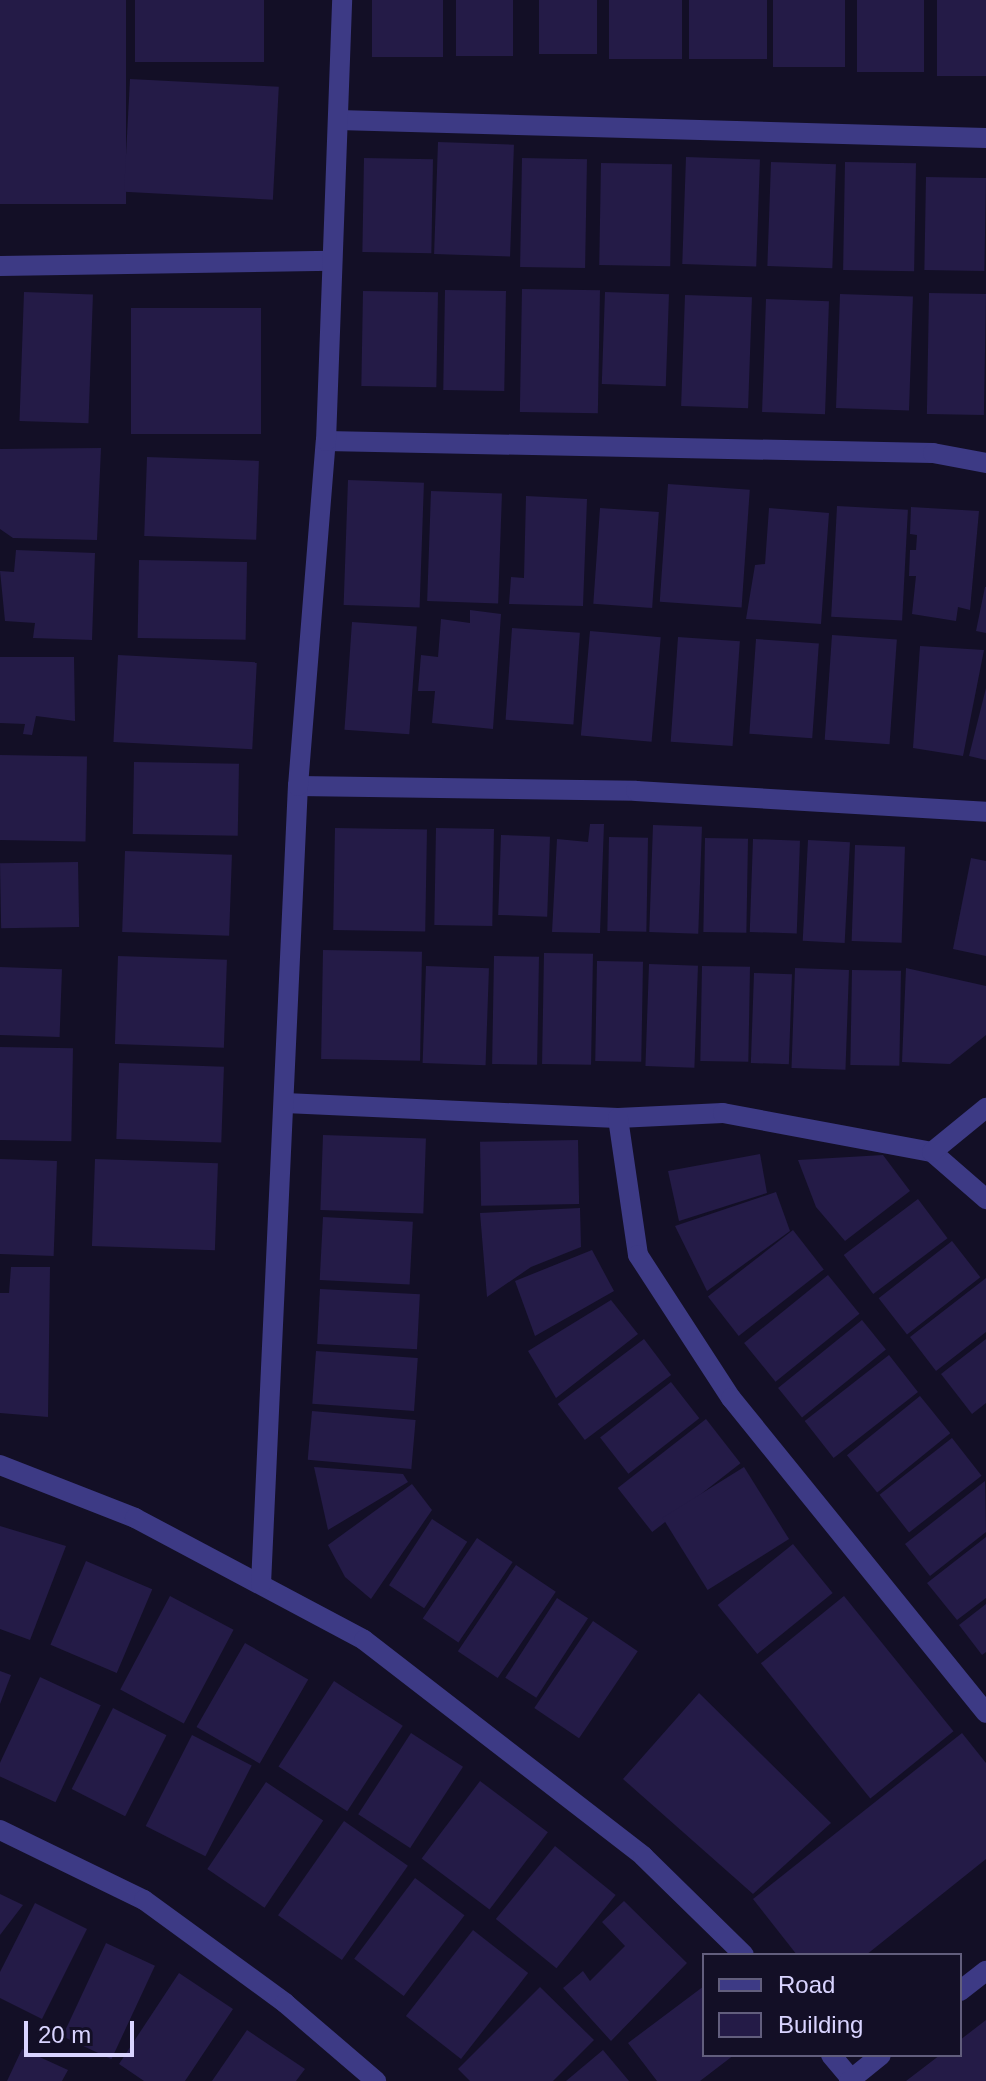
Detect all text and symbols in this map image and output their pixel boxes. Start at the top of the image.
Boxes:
legend [702,1953,962,2057]
text: Road [778,1971,835,1998]
scale bar [28,2005,138,2055]
text: Building [778,2011,863,2038]
text: 20 m [38,2021,91,2048]

